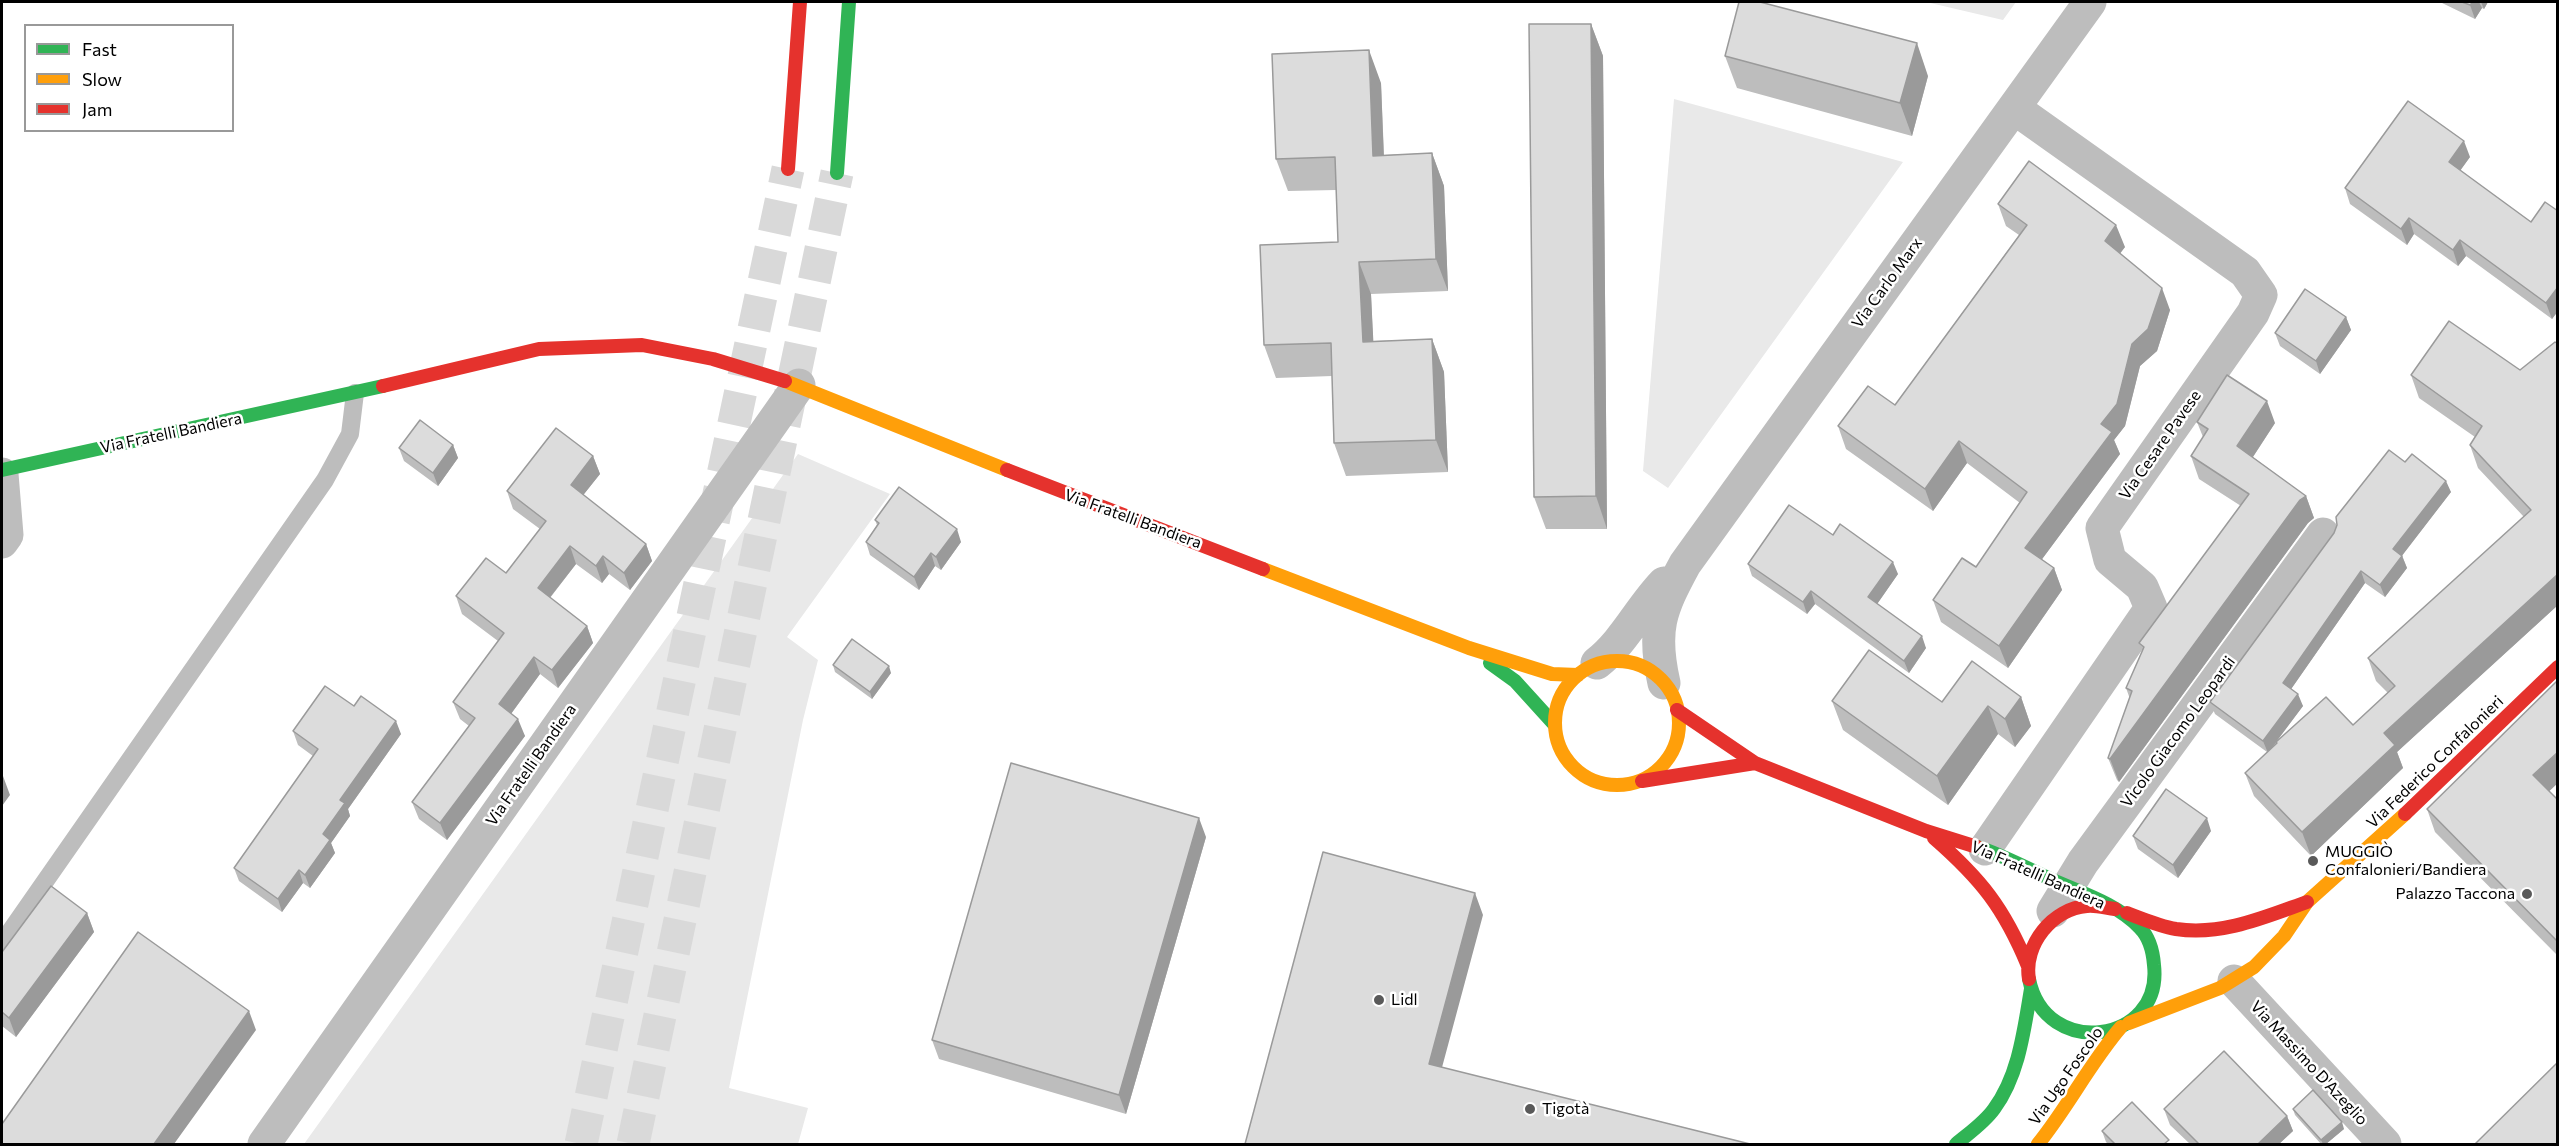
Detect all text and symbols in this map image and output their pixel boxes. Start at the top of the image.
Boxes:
legend [24,24,234,132]
text: Fast [82,38,117,60]
text: Slow [82,68,122,90]
text: Jam [82,98,112,120]
street label: Via Carlo Marx [1848,234,1926,332]
street label: Via Cesare Pavese [2115,386,2205,504]
street label: Via Fratelli Bandiera [98,409,244,457]
street label: Via Fratelli Bandiera [1062,485,1204,553]
street label: Vicolo Giacomo Leopardi [2117,653,2239,811]
street label: Via Federico Confalonieri [2363,692,2507,832]
street label: Via Fratelli Bandiera [482,700,580,830]
street label: Via Fratelli Bandiera [1968,837,2108,913]
place label: MUGGIÒ Confalonieri/Bandiera [2325,842,2486,880]
marker: MUGGIÒ Confalonieri/Bandiera [2306,854,2320,868]
place label: Palazzo Taccona [2395,884,2515,904]
marker: Palazzo Taccona [2520,887,2534,901]
place label: Lidl [1391,990,1418,1010]
marker: Lidl [1372,993,1386,1007]
street label: Via Massimo D'Azeglio [2246,997,2372,1129]
street label: Via Ugo Foscolo [2025,1023,2107,1129]
place label: Tigotà [1542,1099,1589,1119]
marker: Tigotà [1523,1102,1537,1116]

